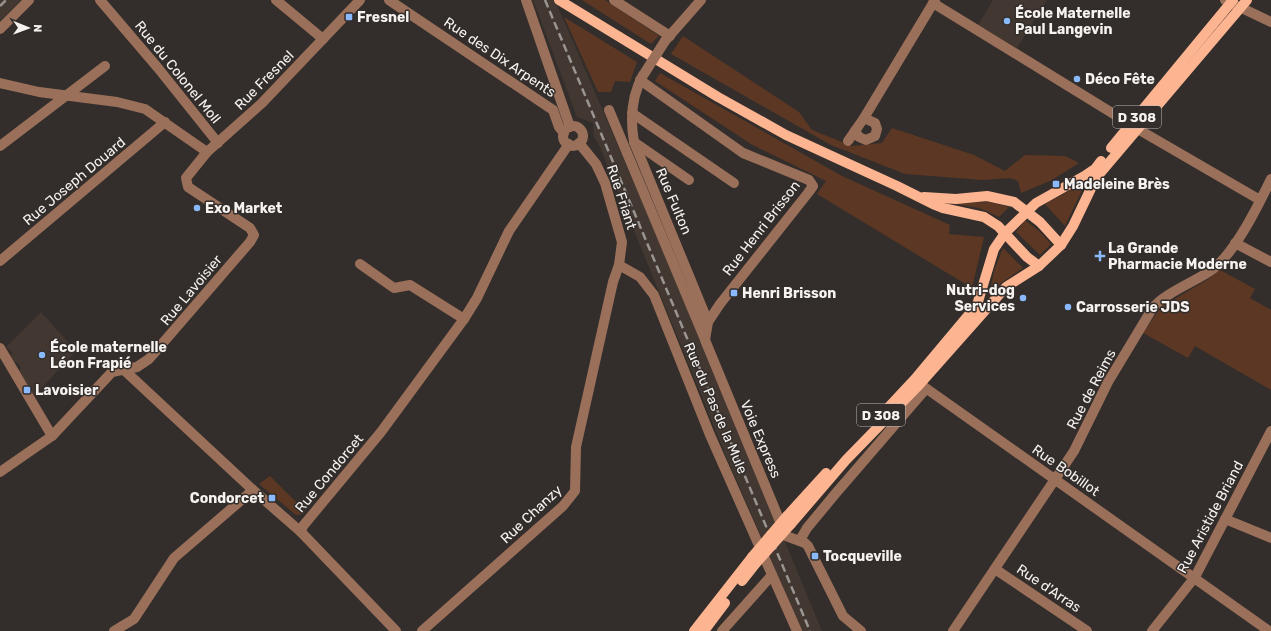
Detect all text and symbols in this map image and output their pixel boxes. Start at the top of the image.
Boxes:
place label: École Maternelle Paul Langevin [1015,4,1131,38]
north arrow [8,8,48,48]
place label: Fresnel [357,9,409,26]
marker: Fresnel [344,12,354,22]
street label: Rue des Dix Arpents [441,14,559,101]
marker: École Maternelle Paul Langevin [1002,16,1012,26]
street label: Rue du Colonel Moll [131,18,224,127]
text: N [31,24,44,32]
street label: Rue Fresnel [231,47,297,113]
place label: Déco Fête [1085,71,1155,88]
marker: Déco Fête [1072,74,1082,84]
road number: D 308 [1113,106,1161,128]
street label: Rue Joseph Douard [20,134,129,229]
street label: Rue Friant [603,163,640,232]
street label: Rue Fulton [652,165,695,237]
place label: Madeleine Brès [1064,176,1170,193]
street label: Rue Henri Brisson [719,177,804,279]
marker: Madeleine Brès [1051,179,1061,189]
place label: Exo Market [205,200,283,217]
marker: Exo Market [192,203,202,213]
place label: La Grande Pharmacie Moderne [1108,240,1247,273]
street label: Rue Lavoisier [157,251,226,329]
marker: La Grande Pharmacie Moderne [1095,251,1105,261]
place label: Nutri-dog Services [946,282,1015,315]
place label: Henri Brisson [742,285,836,302]
marker: Henri Brisson [729,288,739,298]
marker: Nutri-dog Services [1018,293,1028,303]
place label: Carrosserie JDS [1076,299,1189,316]
marker: Carrosserie JDS [1063,302,1073,312]
place label: École maternelle Léon Frapié [50,338,167,372]
street label: Rue du Pas de la Mule [680,340,751,477]
street label: Rue de Reims [1063,346,1120,432]
marker: École maternelle Léon Frapié [37,350,47,360]
place label: Lavoisier [35,382,99,399]
marker: Lavoisier [22,385,32,395]
street label: Voie Express [737,398,785,481]
road number: D 308 [857,404,905,426]
street label: Rue Condorcet [292,430,367,516]
street label: Rue Bobillot [1029,441,1103,500]
street label: Rue Aristide Briand [1174,458,1247,576]
street label: Rue Chanzy [497,481,566,547]
place label: Condorcet [190,490,264,507]
marker: Condorcet [267,493,277,503]
place label: Tocqueville [823,548,902,565]
marker: Tocqueville [810,551,820,561]
street label: Rue d'Arras [1013,561,1084,616]

